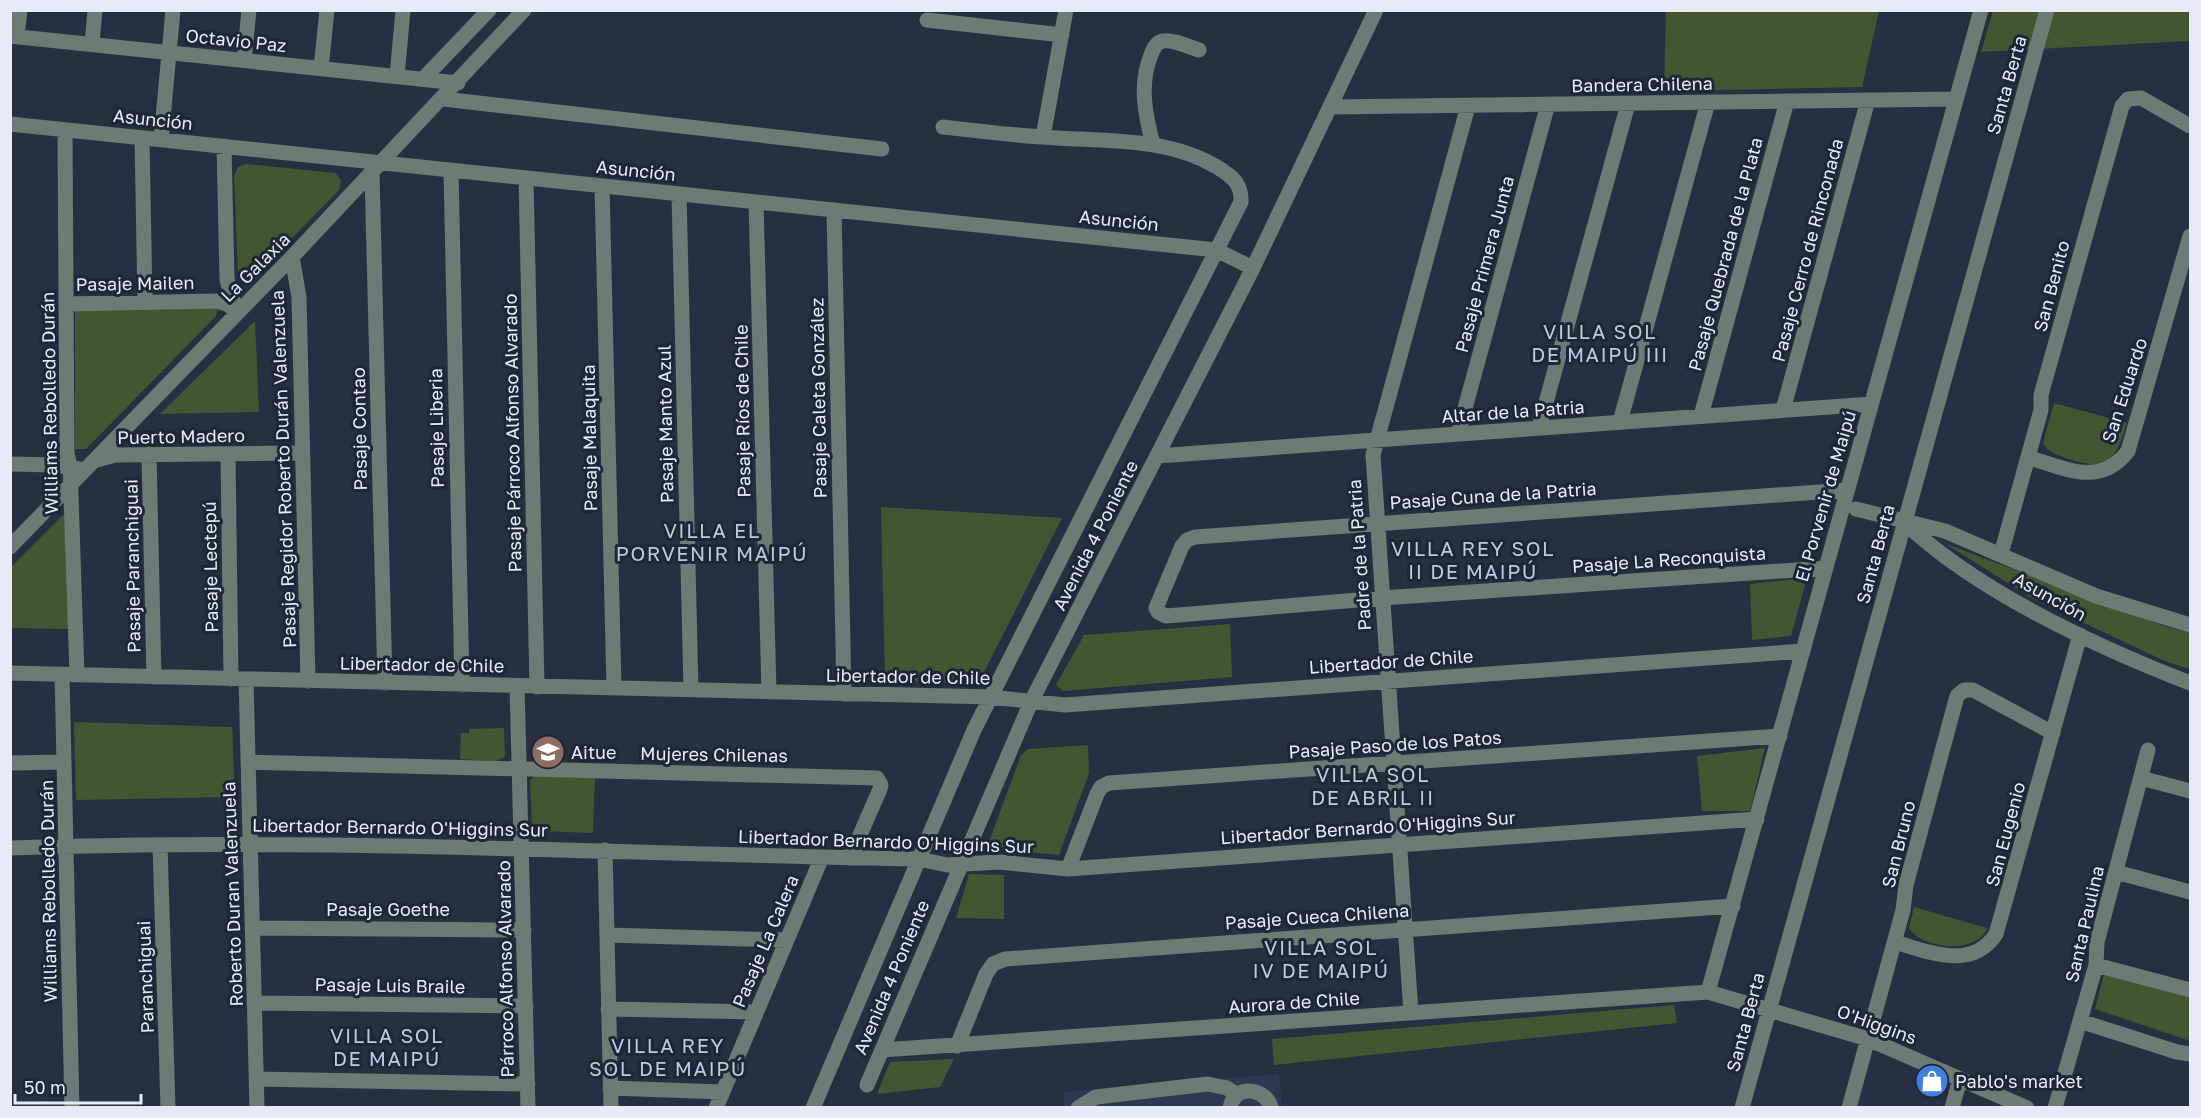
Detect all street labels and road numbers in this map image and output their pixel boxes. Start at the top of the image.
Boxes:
street label: Octavio Paz [184,24,288,56]
street label: Santa Berta [1981,33,2031,137]
street label: Bandera Chilena [1571,72,1713,96]
street label: Asunción [112,104,194,134]
street label: Pasaje Quebrada de la Plata [1683,135,1767,373]
street label: Pasaje Cerro de Rinconada [1767,136,1847,364]
street label: Asunción [595,155,677,185]
street label: Pasaje Primera Junta [1450,173,1518,355]
street label: Asunción [1078,205,1160,235]
street label: La Galaxia [216,228,294,306]
street label: San Benito [2028,238,2074,334]
street label: Pasaje Mailen [75,271,195,295]
street label: Pasaje Regidor Roberto Durán Valenzuela [266,290,300,648]
street label: Williams Rebolledo Durán [36,291,62,515]
street label: Pasaje Párroco Alfonso Alvarado [499,293,525,573]
street label: Pasaje Caleta González [805,297,831,499]
street label: Pasaje Ríos de Chile [729,324,755,498]
street label: San Eduardo [2097,335,2151,445]
street label: Pasaje Manto Azul [653,344,677,503]
street label: Pasaje Malaquita [577,364,601,512]
street label: Pasaje Contao [347,367,371,491]
street label: Pasaje Liberia [424,368,448,488]
street label: Altar de la Patria [1441,395,1585,427]
street label: El Porvenir de Maipú [1790,408,1860,584]
street label: Puerto Madero [117,424,245,448]
street label: Avenida 4 Poniente [1048,456,1142,614]
street label: Pasaje Cuna de la Patria [1389,477,1597,513]
street label: Padre de la Patria [1343,478,1375,632]
street label: Pasaje Paranchiguai [119,479,145,653]
street label: Pasaje Lectepú [198,501,222,633]
street label: Santa Berta [1851,502,1899,606]
street label: Pasaje La Reconquista [1571,541,1767,577]
street label: Asunción [2010,567,2090,625]
street label: Libertador de Chile [1308,644,1474,678]
street label: Libertador de Chile [339,652,505,676]
street label: Libertador de Chile [825,664,991,688]
street label: Pasaje Paso de los Patos [1288,726,1502,762]
street label: Mujeres Chilenas [640,742,788,766]
street label: Williams Rebolledo Durán [35,779,61,1003]
street label: San Eugenio [1980,779,2030,889]
street label: Roberto Duran Valenzuela [217,781,247,1007]
street label: San Bruno [1877,798,1919,890]
street label: Libertador Bernardo O'Higgins Sur [1220,806,1516,848]
street label: Libertador Bernardo O'Higgins Sur [252,813,548,841]
street label: Libertador Bernardo O'Higgins Sur [738,825,1034,857]
street label: Párroco Alfonso Alvarado [492,860,518,1078]
street label: Santa Paulina [2060,864,2108,984]
street label: Pasaje La Calera [727,871,803,1011]
street label: Avenida 4 Poniente [849,897,933,1057]
street label: Pasaje Goethe [326,898,450,920]
street label: Pasaje Cueca Chilena [1224,899,1410,933]
street label: Paranchiguai [132,920,158,1034]
street label: Santa Berta [1721,970,1769,1074]
street label: Pasaje Luis Braile [314,973,466,997]
street label: Aurora de Chile [1227,986,1361,1018]
street label: O'Higgins [1834,999,1920,1049]

